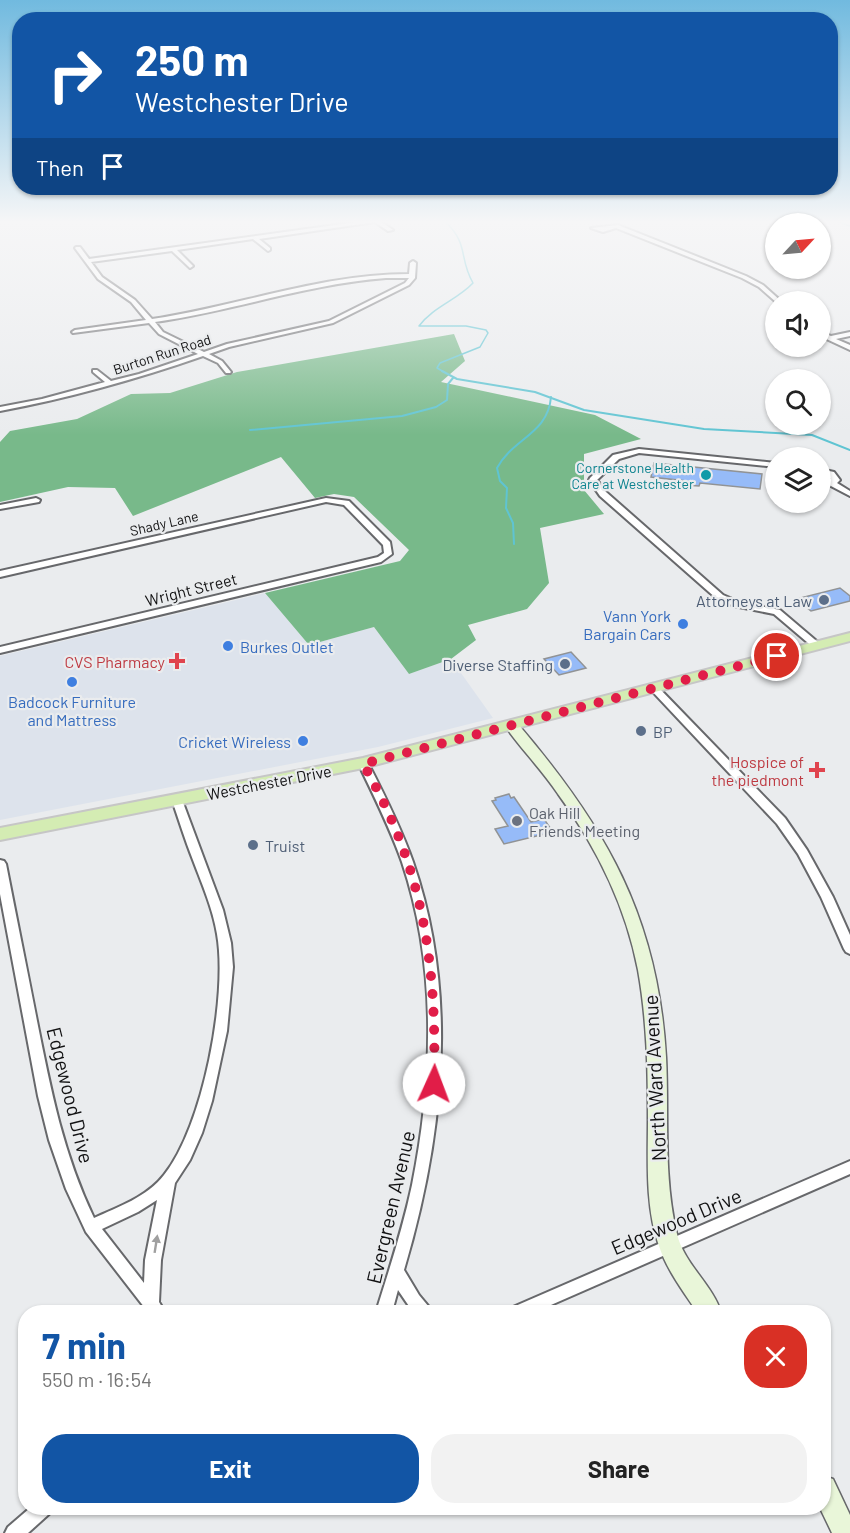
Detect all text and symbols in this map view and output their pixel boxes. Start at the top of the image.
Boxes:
text: 250 m [135,34,249,84]
icon: right [36,36,114,114]
text: Westchester Drive [135,85,349,117]
icon: arrive [96,150,129,183]
text: Then [36,154,84,180]
north arrow [765,213,831,279]
map controls [765,213,831,513]
button: sound [765,291,831,357]
street label: Burton Run Road [111,330,213,378]
button: search [765,369,831,435]
button: layers [765,447,831,513]
place label: Cornerstone Health Care at Westchester [571,459,694,492]
marker: Cornerstone Health Care at Westchester [699,468,713,482]
street label: Shady Lane [128,507,200,539]
street label: Wright Street [143,568,239,610]
place label: Attorneys at Law [696,591,812,610]
marker: Attorneys at Law [817,593,831,607]
place label: Vann York Bargain Cars [583,606,671,643]
marker: Vann York Bargain Cars [676,617,690,631]
pin [751,630,802,681]
place label: Burkes Outlet [240,637,333,656]
marker: Burkes Outlet [221,639,235,653]
icon: arrive [760,639,793,672]
place label: CVS Pharmacy [64,652,166,671]
marker: CVS Pharmacy [170,654,184,668]
place label: Diverse Staffing [442,655,553,674]
marker: Diverse Staffing [558,657,572,671]
marker: Badcock Furniture and Mattress [65,675,79,689]
place label: Badcock Furniture and Mattress [8,692,136,729]
place label: BP [653,722,673,741]
marker: BP [634,724,648,738]
place label: Cricket Wireless [178,732,291,751]
marker: Cricket Wireless [296,734,310,748]
place label: Hospice of the piedmont [711,752,804,789]
street label: Westchester Drive [205,761,333,803]
marker: Hospice of the piedmont [808,761,826,779]
place label: Oak Hill Friends Meeting [529,803,640,840]
marker: Oak Hill Friends Meeting [510,814,524,828]
place label: Truist [265,836,305,855]
marker: Truist [246,838,260,852]
street label: North Ward Avenue [638,994,670,1162]
street label: Edgewood Drive [42,1024,100,1166]
position arrow [402,1052,466,1116]
street label: Evergreen Avenue [361,1128,419,1286]
street label: Edgewood Drive [607,1183,745,1259]
one-way arrow [152,1234,161,1253]
text: 7 min [42,1323,126,1366]
button: close [744,1325,807,1388]
text: 550 m · 16:54 [42,1367,152,1391]
button: Exit [42,1434,419,1503]
button: Share [431,1434,807,1503]

